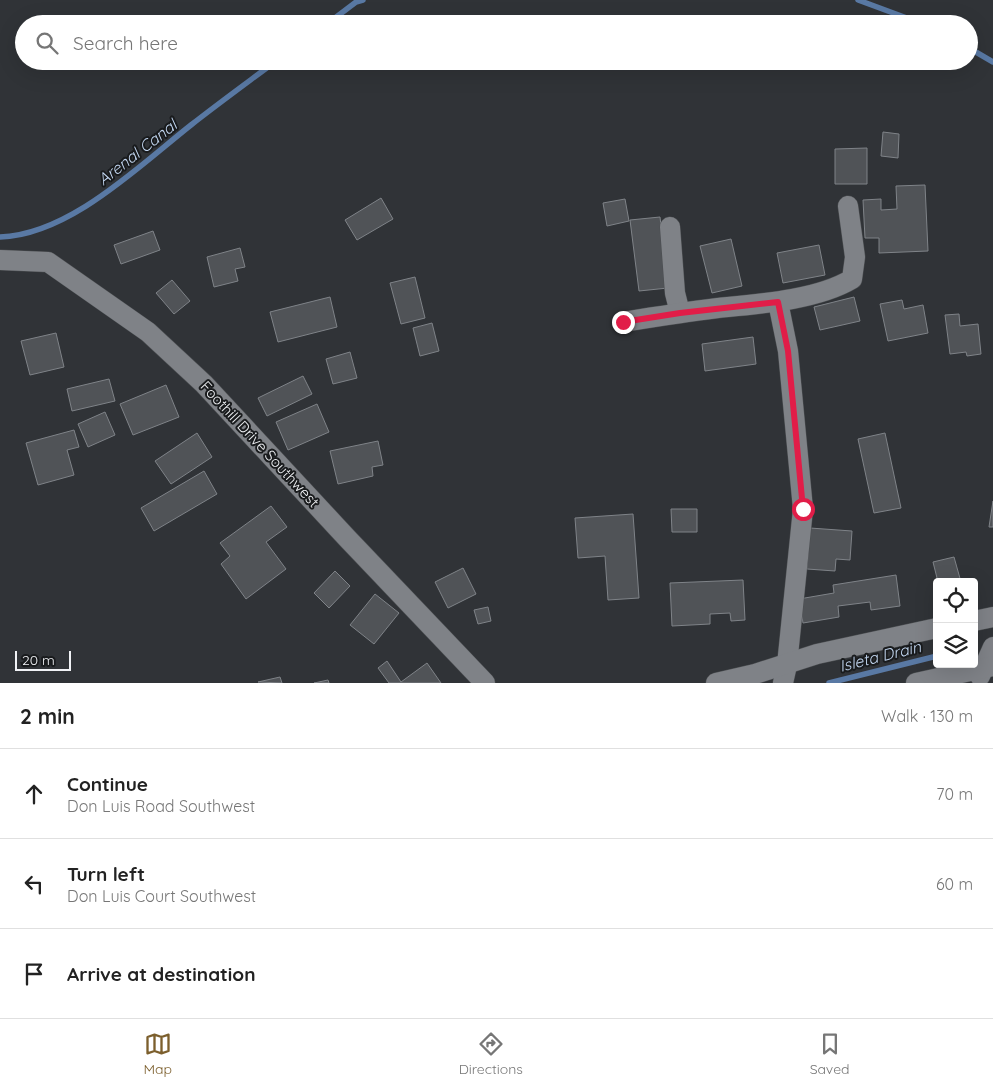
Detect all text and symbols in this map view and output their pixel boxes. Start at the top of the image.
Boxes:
search box [15,15,978,70]
icon: search [33,29,61,57]
text: Search here [73,31,178,55]
water label: Arenal Canal [93,113,182,189]
route end [612,311,635,334]
street label: Foothill Drive Southwest [196,377,324,511]
route start [792,498,815,521]
map controls [933,578,978,668]
button: locate [933,578,978,623]
button: layers [933,623,978,668]
water label: Isleta Drain [837,636,924,676]
scale bar [15,648,71,671]
text: 20 m [22,651,55,669]
text: 2 min [20,703,75,729]
text: Walk · 130 m [881,706,973,726]
text: Continue [67,772,148,796]
icon: ahead [20,780,48,808]
text: 70 m [936,784,973,804]
text: Don Luis Road Southwest [67,796,255,816]
text: Turn left [67,862,145,886]
icon: left [20,870,48,898]
text: 60 m [936,874,973,894]
text: Don Luis Court Southwest [67,886,256,906]
icon: arrive [20,960,48,988]
text: Arrive at destination [67,962,256,986]
tab: Map [143,1030,172,1078]
tab: Directions [459,1030,523,1078]
tab: Saved [810,1030,850,1078]

